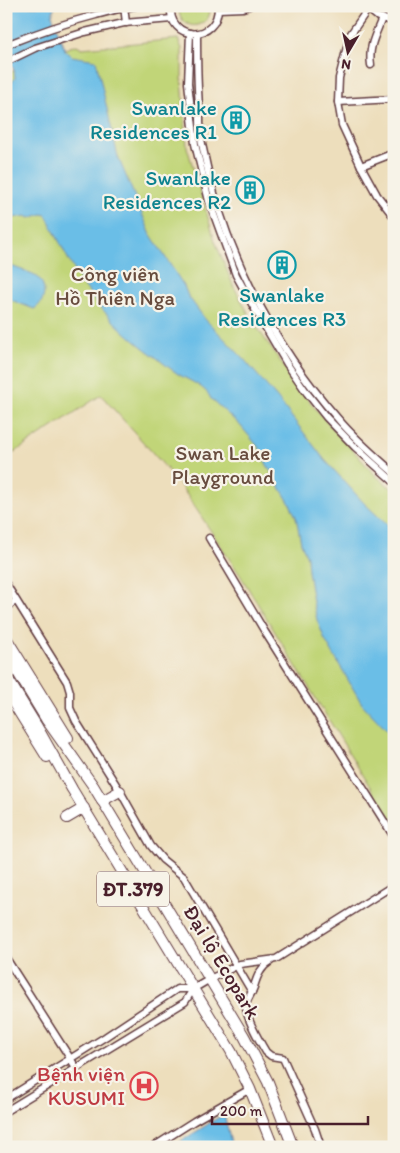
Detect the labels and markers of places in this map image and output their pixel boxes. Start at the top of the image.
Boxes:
place label: Swanlake Residences R1 [90,95,217,144]
building icon: Swanlake Residences R1 [221,105,251,135]
place label: Swanlake Residences R2 [103,165,231,214]
building icon: Swanlake Residences R2 [235,175,265,205]
building icon: Swanlake Residences R3 [267,250,297,280]
place label: Swanlake Residences R3 [218,282,346,331]
place label: Bệnh viện KUSUMI [37,1061,125,1110]
hospital icon: Bệnh viện KUSUMI [129,1071,159,1101]

